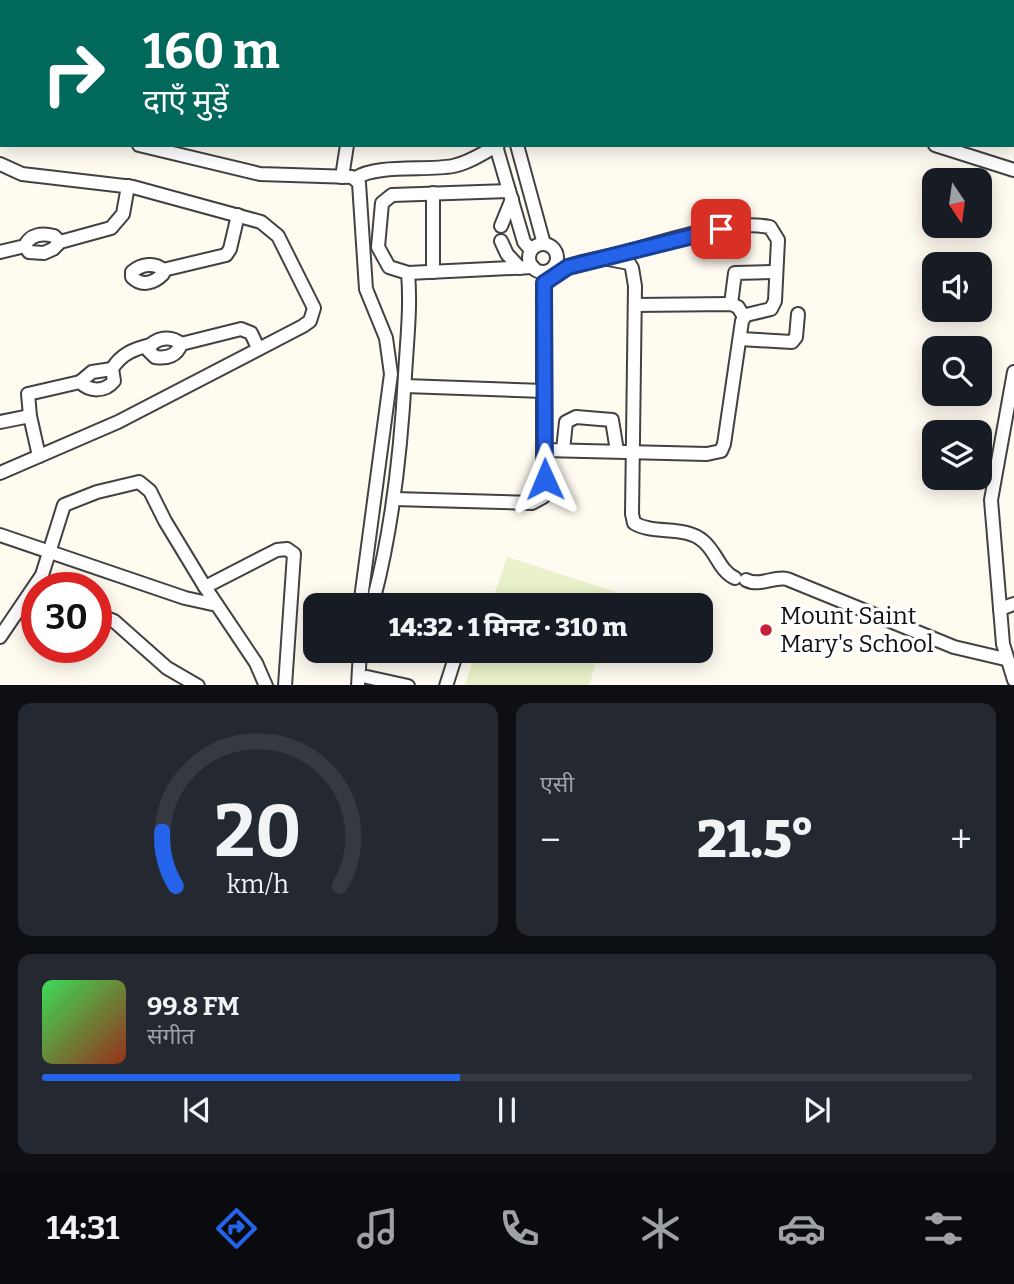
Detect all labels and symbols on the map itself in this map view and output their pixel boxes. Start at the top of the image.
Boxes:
north arrow [922,168,992,238]
pin [691,199,751,259]
position arrow [508,442,582,516]
speed limit sign: 30 [21,572,112,663]
place label: Mount Saint Mary's School [780,602,934,658]
marker: Mount Saint Mary's School [758,622,774,638]

